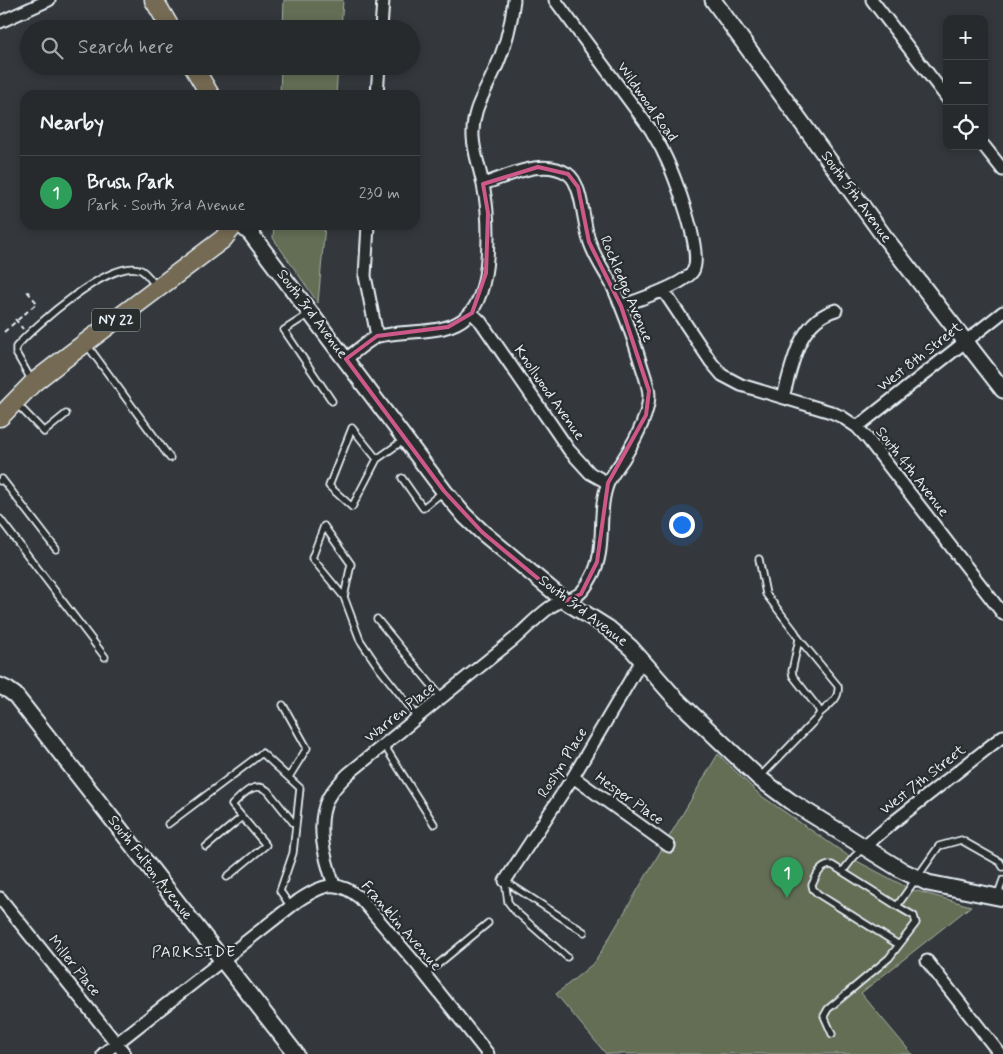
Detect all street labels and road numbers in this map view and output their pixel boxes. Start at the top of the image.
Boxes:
street label: Wildwood Road [612,58,682,146]
street label: South 5th Avenue [816,147,896,247]
street label: Rockledge Avenue [594,233,657,346]
street label: South 3rd Avenue [272,265,352,363]
road number: NY 22 [92,308,140,332]
street label: West 8th Street [873,317,967,397]
street label: Knollwood Avenue [509,341,589,445]
street label: South 4th Avenue [871,423,953,521]
street label: South 3rd Avenue [534,571,632,651]
street label: Warren Place [360,678,440,748]
street label: Roslyn Place [533,724,593,802]
street label: West 7th Street [876,740,970,820]
street label: Hesper Place [591,768,667,830]
street label: South Fulton Avenue [103,811,197,925]
street label: Franklin Avenue [356,877,446,975]
street label: Miller Place [43,931,105,1001]

